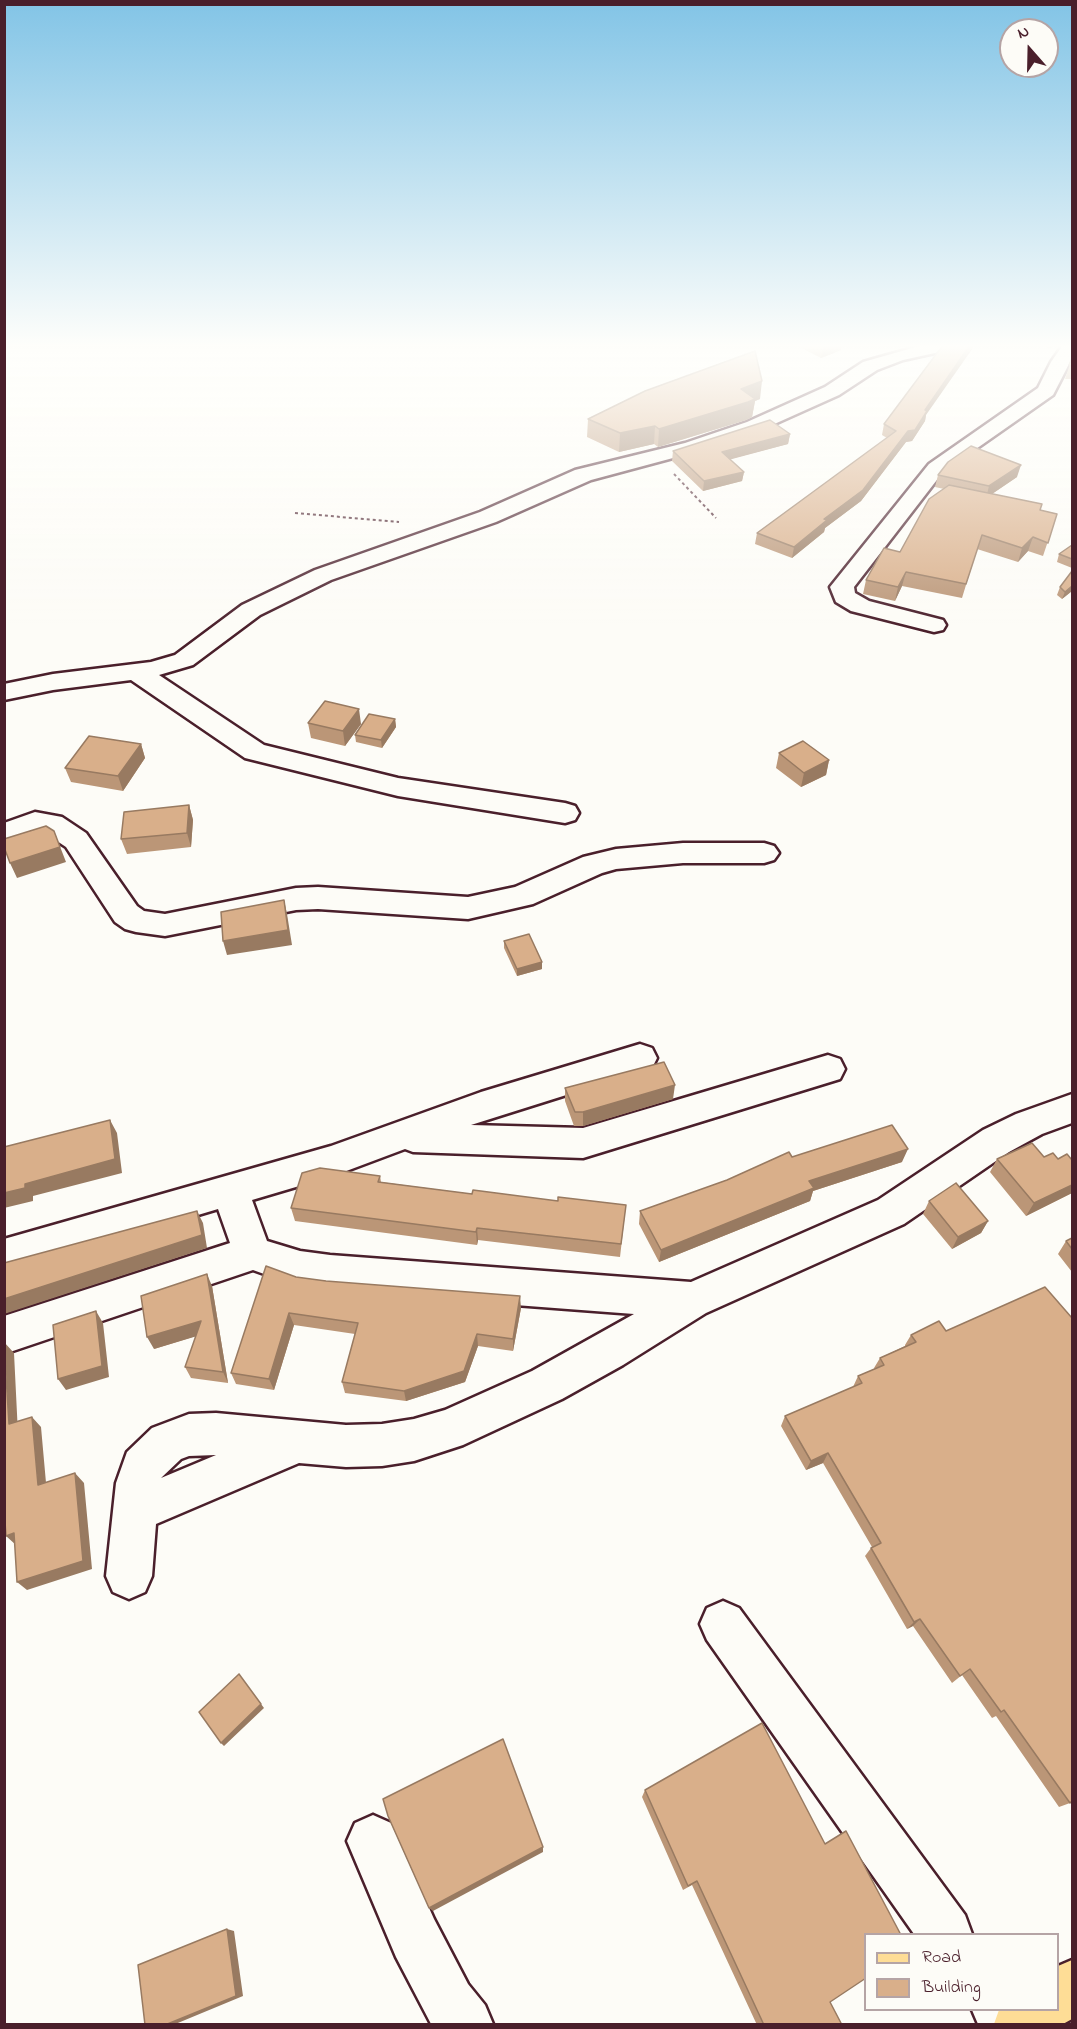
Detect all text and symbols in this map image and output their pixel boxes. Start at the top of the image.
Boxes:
north arrow [999,18,1059,78]
text: N [1014,20,1033,46]
legend [864,1933,1059,2011]
text: Road [922,1945,961,1971]
text: Building [922,1975,981,2001]

